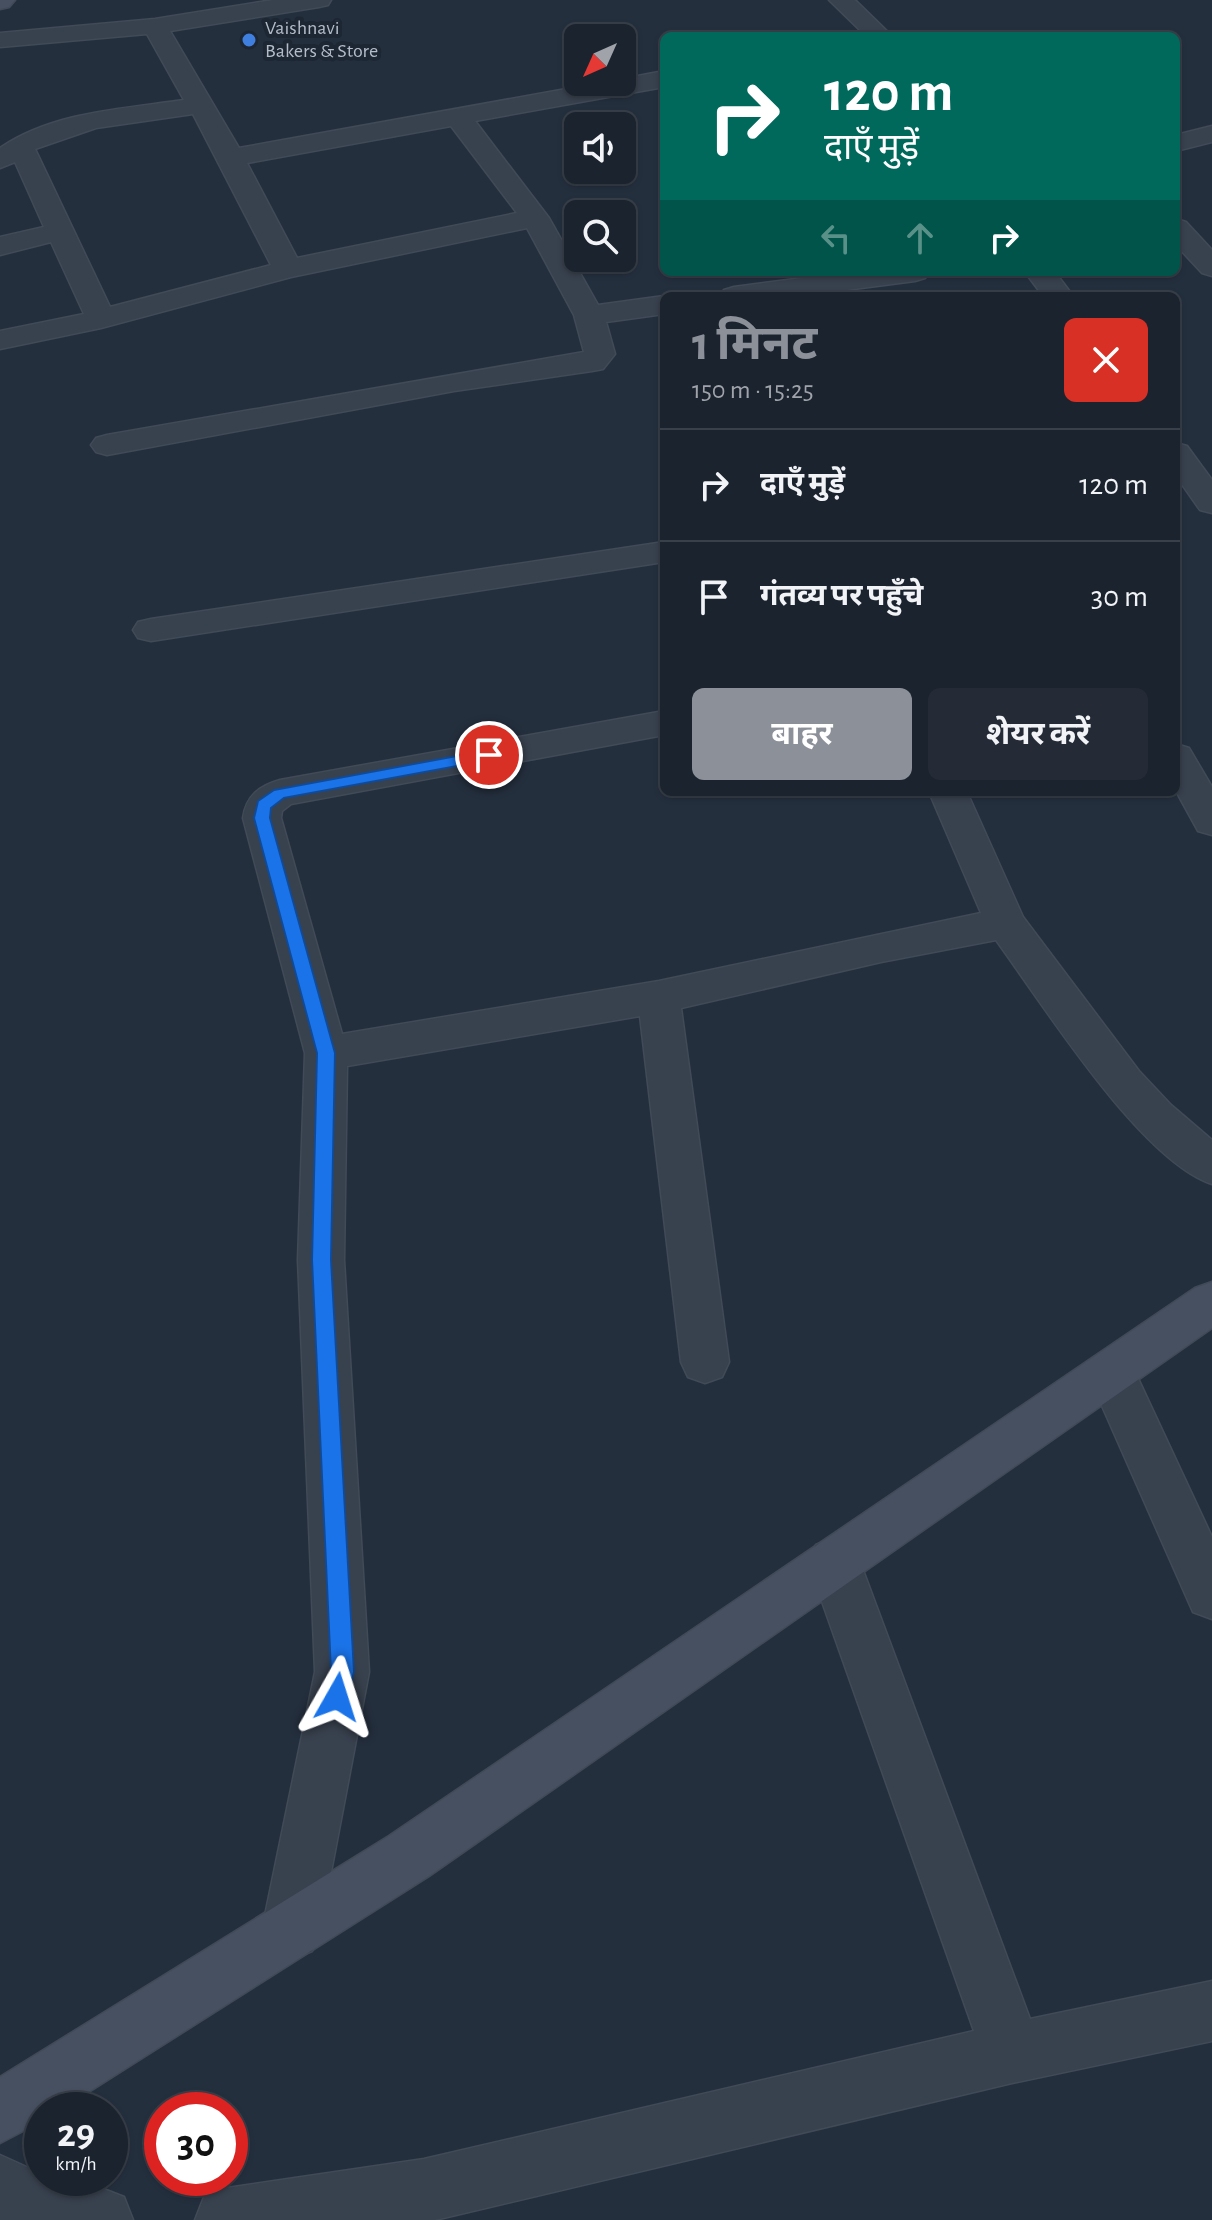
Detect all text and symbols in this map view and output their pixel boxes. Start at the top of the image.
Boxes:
place label: Vaishnavi Bakers & Store [265,18,378,61]
north arrow [564,24,636,96]
map controls [564,24,636,272]
marker: Vaishnavi Bakers & Store [240,31,258,49]
icon: right [692,64,796,168]
text: 120 m [824,65,953,121]
button: sound [564,112,636,184]
text: दाएँ मुड़ें [824,130,919,166]
button: search [564,200,636,272]
icon: left [814,216,858,260]
icon: ahead [898,216,942,260]
icon: right [982,216,1026,260]
button: close [1064,318,1148,402]
text: 1 मिनट [692,321,817,369]
text: 150 m · 15:25 [692,377,814,403]
icon: right [692,463,736,507]
text: दाएँ मुड़ें [760,469,845,499]
text: 120 m [1079,470,1148,500]
icon: arrive [692,575,736,619]
text: गंतव्य पर पहुँचे [760,581,923,611]
text: 30 m [1091,582,1148,612]
button: बाहर [692,688,912,780]
button: शेयर करें [928,688,1148,780]
pin [455,721,523,789]
icon: arrive [467,733,511,777]
position arrow [295,1655,379,1739]
speed limit sign: 30 [144,2092,248,2196]
text: 29 [57,2114,95,2154]
text: km/h [55,2154,97,2174]

